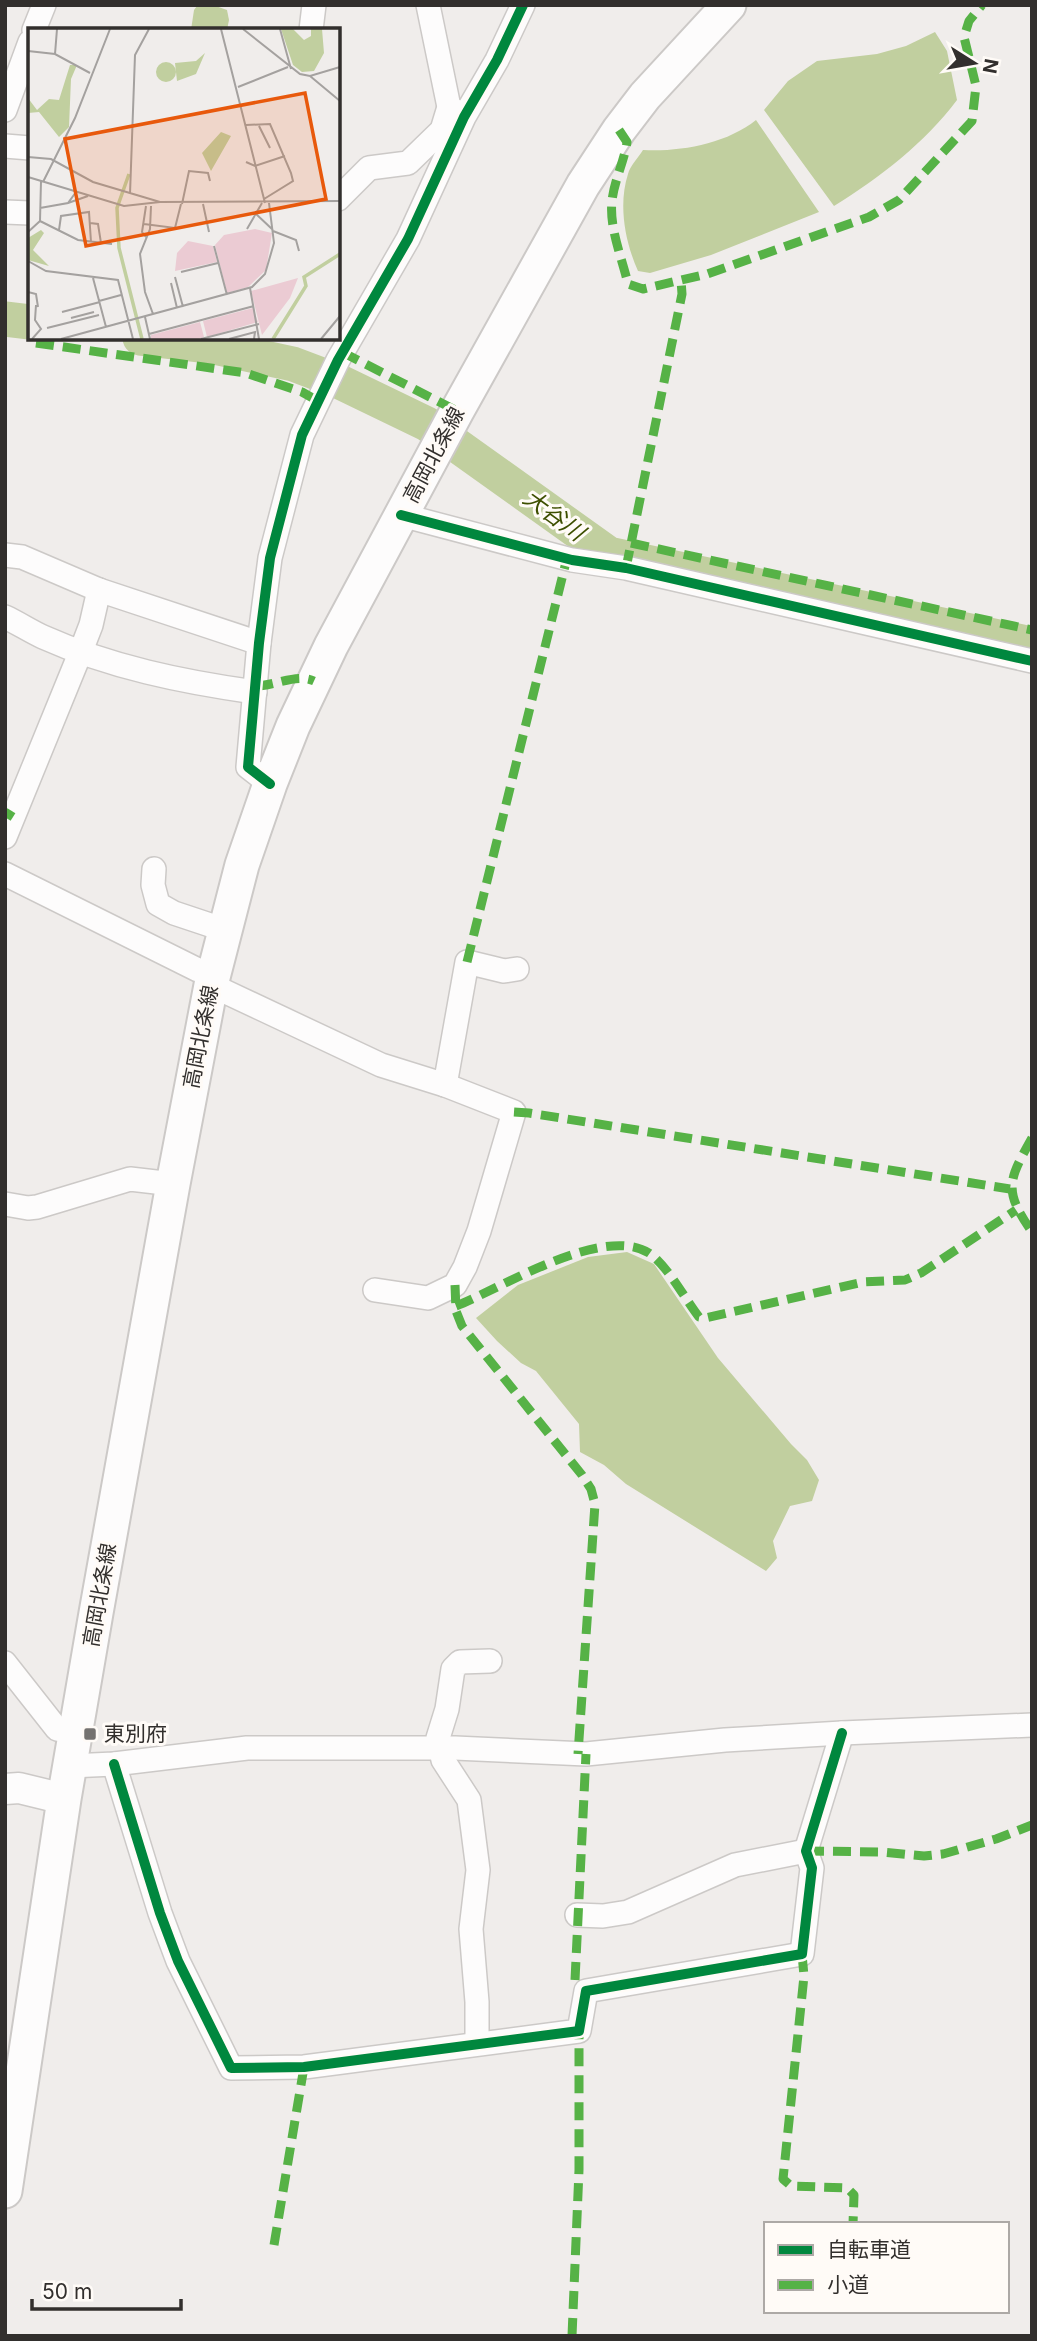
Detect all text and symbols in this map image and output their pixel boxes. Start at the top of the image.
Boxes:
inset map [28,28,340,340]
north arrow [939,28,1009,98]
text: N [978,57,1003,75]
street label: 高岡北条線 [398,403,469,507]
water label: 大谷川 [518,483,593,548]
street label: 高岡北条線 [178,983,223,1091]
street label: 高岡北条線 [78,1541,121,1649]
place label: 東別府 [104,1721,167,1746]
marker: 東別府 [82,1726,98,1742]
legend [764,2222,1009,2313]
text: 自転車道 [827,2237,911,2262]
scale bar [32,2268,180,2312]
text: 小道 [827,2272,869,2297]
text: 50 m [42,2279,92,2304]

